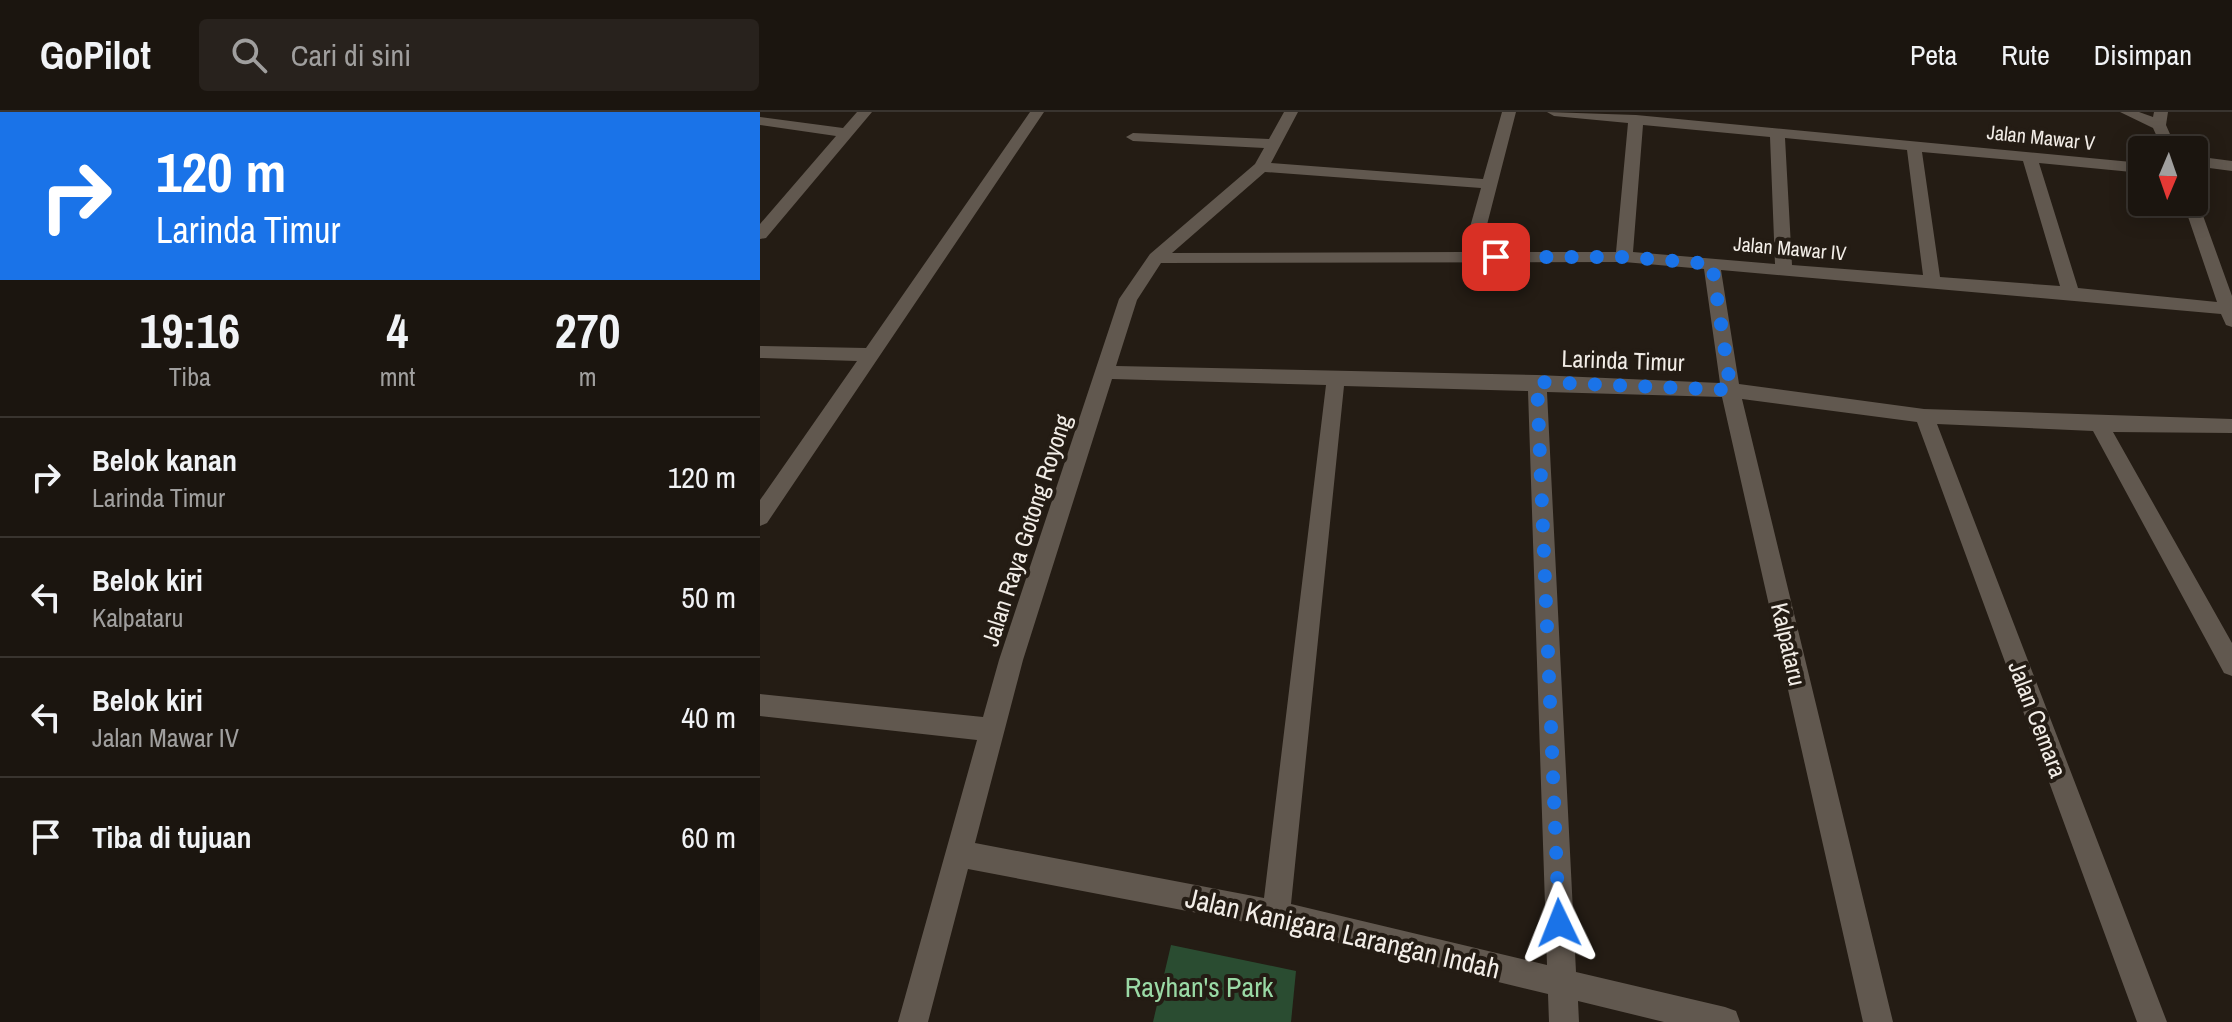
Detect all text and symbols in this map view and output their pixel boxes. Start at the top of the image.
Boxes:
search box [199,19,759,91]
text: GoPilot [40,30,151,81]
icon: search [227,33,271,77]
text: Cari di sini [291,35,411,75]
text: Peta [1910,36,1957,74]
text: Rute [2001,36,2050,74]
text: Disimpan [2094,36,2192,74]
street label: Jalan Mawar V [1986,118,2096,156]
text: 120 m [156,134,286,209]
north arrow [2128,136,2208,216]
map controls [2128,136,2208,216]
icon: right [24,144,128,248]
text: Larinda Timur [156,206,340,254]
pin [1462,223,1530,291]
street label: Jalan Mawar IV [1733,230,1848,266]
icon: arrive [1474,235,1518,279]
text: 19:16 [140,298,240,363]
text: 4 [387,298,408,363]
text: 270 [555,298,620,363]
street label: Larinda Timur [1561,342,1685,378]
text: Tiba [169,359,211,394]
text: mnt [380,359,415,394]
text: m [579,359,597,394]
street label: Jalan Raya Gotong Royong [973,410,1079,650]
text: Belok kanan [92,440,237,480]
icon: right [24,455,68,499]
text: 120 m [668,457,736,497]
text: Larinda Timur [92,480,225,515]
text: Belok kiri [92,560,203,600]
icon: left [24,575,68,619]
text: 50 m [681,577,736,617]
street label: Kalpataru [1764,599,1814,689]
text: Kalpataru [92,600,183,635]
street label: Jalan Cemara [2001,656,2075,782]
text: Belok kiri [92,680,203,720]
icon: left [24,695,68,739]
text: 40 m [681,697,736,737]
text: Jalan Mawar IV [92,720,239,755]
icon: arrive [24,815,68,859]
text: Tiba di tujuan [92,817,252,857]
text: 60 m [681,817,736,857]
street label: Jalan Kanigara Larangan Indah [1182,878,1504,988]
position arrow [1517,881,1601,965]
park label: Rayhan's Park [1125,968,1274,1006]

